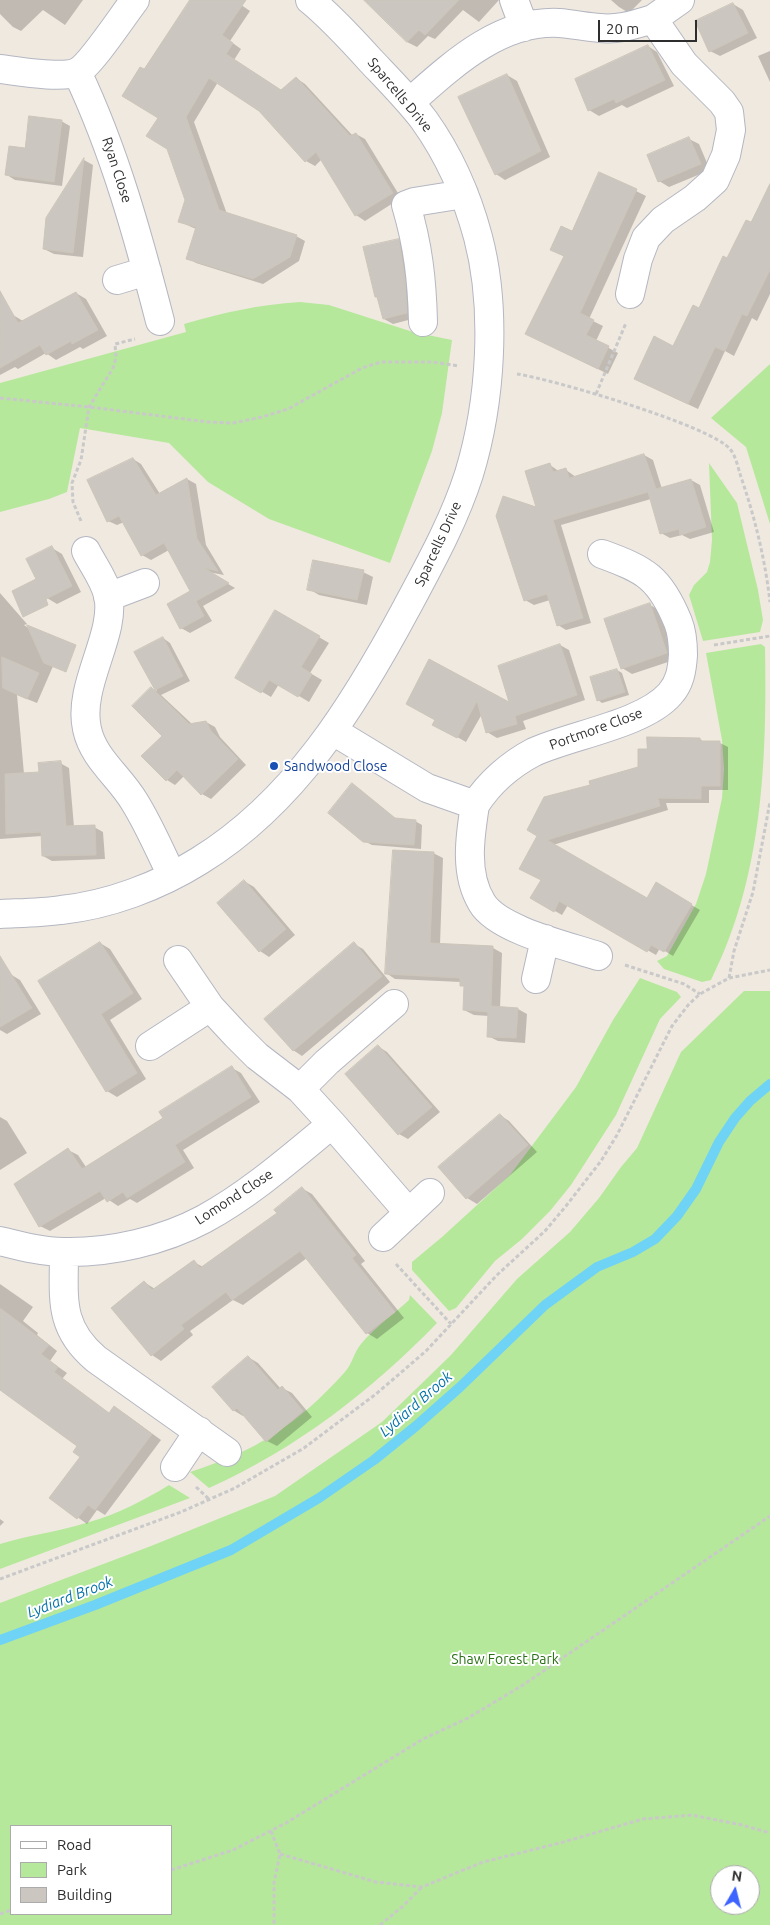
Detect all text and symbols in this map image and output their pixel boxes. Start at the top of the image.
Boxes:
scale bar [600,10,699,42]
text: 20 m [606,20,639,37]
street label: Sparcells Drive [364,54,436,136]
street label: Ryan Close [98,135,136,205]
street label: Sparcells Drive [411,499,465,589]
street label: Portmore Close [547,704,645,754]
place label: Sandwood Close [284,758,388,774]
marker: Sandwood Close [268,760,280,772]
street label: Lomond Close [192,1166,276,1228]
water label: Lydiard Brook [376,1368,456,1440]
water label: Lydiard Brook [25,1572,115,1622]
park label: Shaw Forest Park [451,1651,559,1667]
legend [10,1825,172,1915]
text: Road [57,1836,92,1853]
text: Park [57,1861,87,1878]
north arrow [710,1865,760,1915]
text: N [731,1867,743,1885]
text: Building [57,1886,112,1903]

